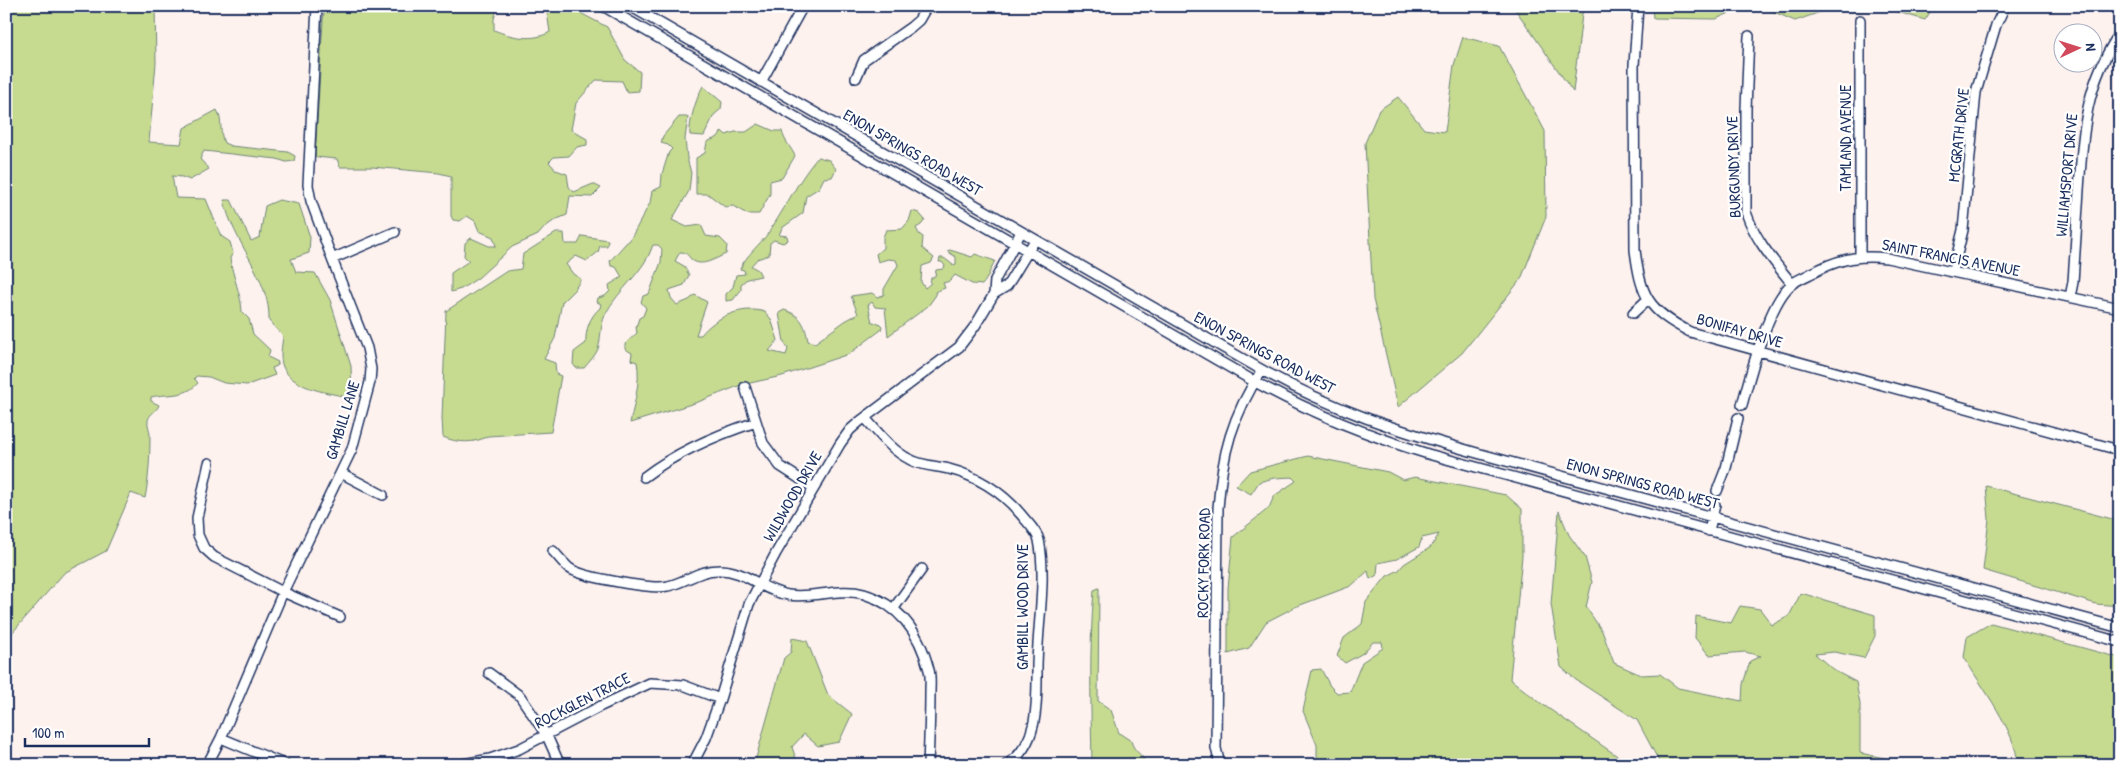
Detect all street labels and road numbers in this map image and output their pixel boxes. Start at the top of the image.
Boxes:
street label: TAMLAND AVENUE [1834,85,1856,191]
street label: MCGRATH DRIVE [1942,87,1974,183]
street label: ENON SPRINGS ROAD WEST [840,103,987,201]
street label: WILLIAMSPORT DRIVE [2050,112,2082,238]
street label: BURGUNDY DRIVE [1720,116,1746,218]
street label: SAINT FRANCIS AVENUE [1880,233,2022,281]
street label: ENON SPRINGS ROAD WEST [1191,305,1340,399]
street label: BONIFAY DRIVE [1694,307,1786,353]
street label: GAMBILL LANE [320,378,364,462]
street label: WILDWOOD DRIVE [757,447,827,545]
street label: ENON SPRINGS ROAD WEST [1564,452,1722,514]
street label: ROCKY FORK ROAD [1191,508,1215,618]
street label: GAMBILL WOOD DRIVE [1011,544,1033,670]
street label: ROCKGLEN TRACE [530,666,634,734]

